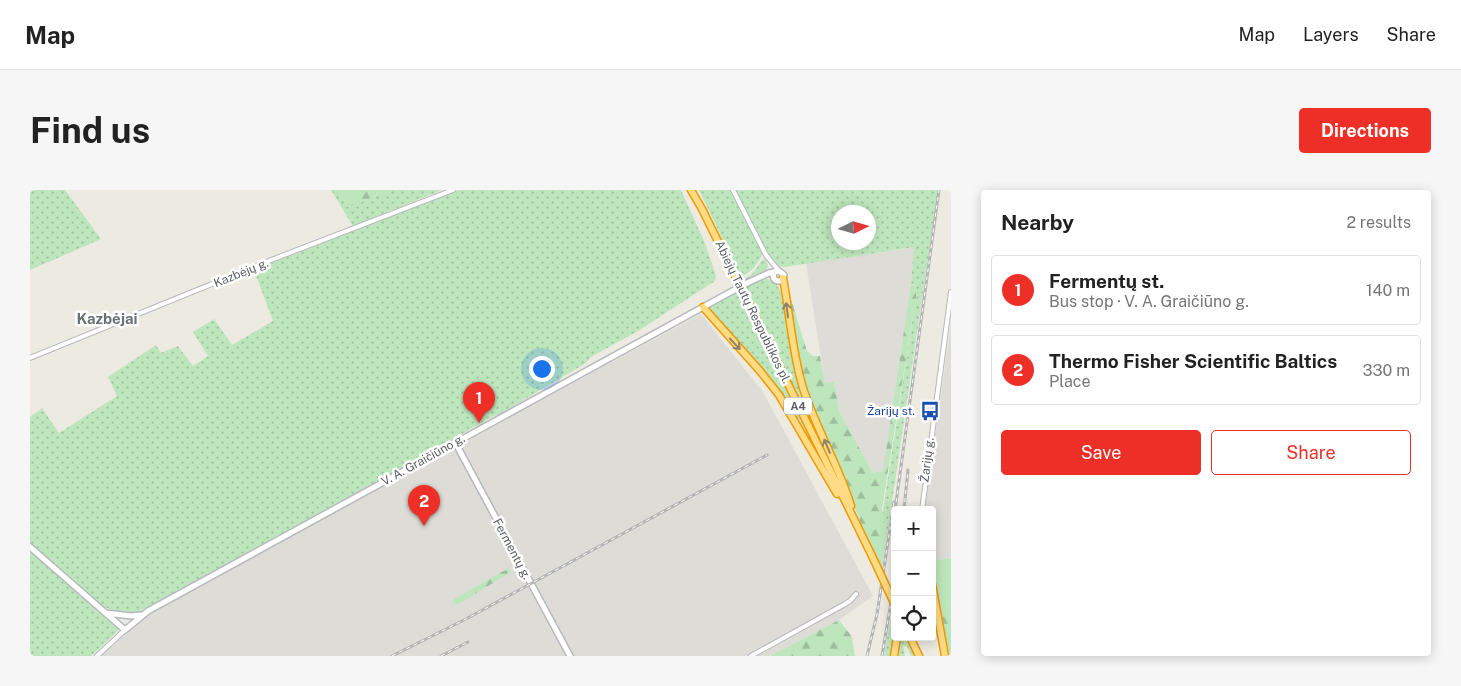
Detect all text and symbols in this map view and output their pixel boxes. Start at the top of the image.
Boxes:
text: Map [25,21,75,49]
text: Map [1239,24,1275,45]
text: Layers [1303,24,1359,45]
text: Share [1387,24,1436,45]
button: Directions [1299,108,1431,153]
text: Find us [30,110,150,151]
north arrow [831,205,876,250]
text: Nearby [1001,210,1074,235]
text: 2 results [1346,213,1411,232]
street label: Abiejų Tautų Respublikos pl. [712,238,794,386]
street label: Kazbėjų g. [212,256,270,290]
text: Fermentų st. [1049,270,1164,292]
text: 1 [1015,281,1021,300]
text: 140 m [1366,281,1410,300]
text: Bus stop · V. A. Graičiūno g. [1049,292,1249,311]
one-way arrow [782,303,792,319]
district label: Kazbėjai [76,310,138,327]
one-way arrow [729,337,741,350]
text: Thermo Fisher Scientific Baltics [1049,350,1337,372]
your location [529,356,555,382]
text: 2 [1013,361,1023,380]
text: 330 m [1363,361,1410,380]
text: Place [1049,372,1091,391]
pin: 1 [463,382,495,423]
road number: A4 [784,398,812,415]
bus stop icon: Žarijų st. [919,400,941,422]
place label: Žarijų st. [867,404,915,418]
button: Save [1001,430,1201,475]
button: Share [1211,430,1411,475]
street label: V. A. Graičiūno g. [379,431,467,489]
street label: Žarijų g. [917,437,937,483]
one-way arrow [821,439,831,454]
pin: 2 [408,485,440,526]
map controls [891,506,936,641]
button: + [891,506,936,551]
street label: Fermentų g. [490,516,534,582]
button: − [891,551,936,596]
button: locate [891,596,936,641]

